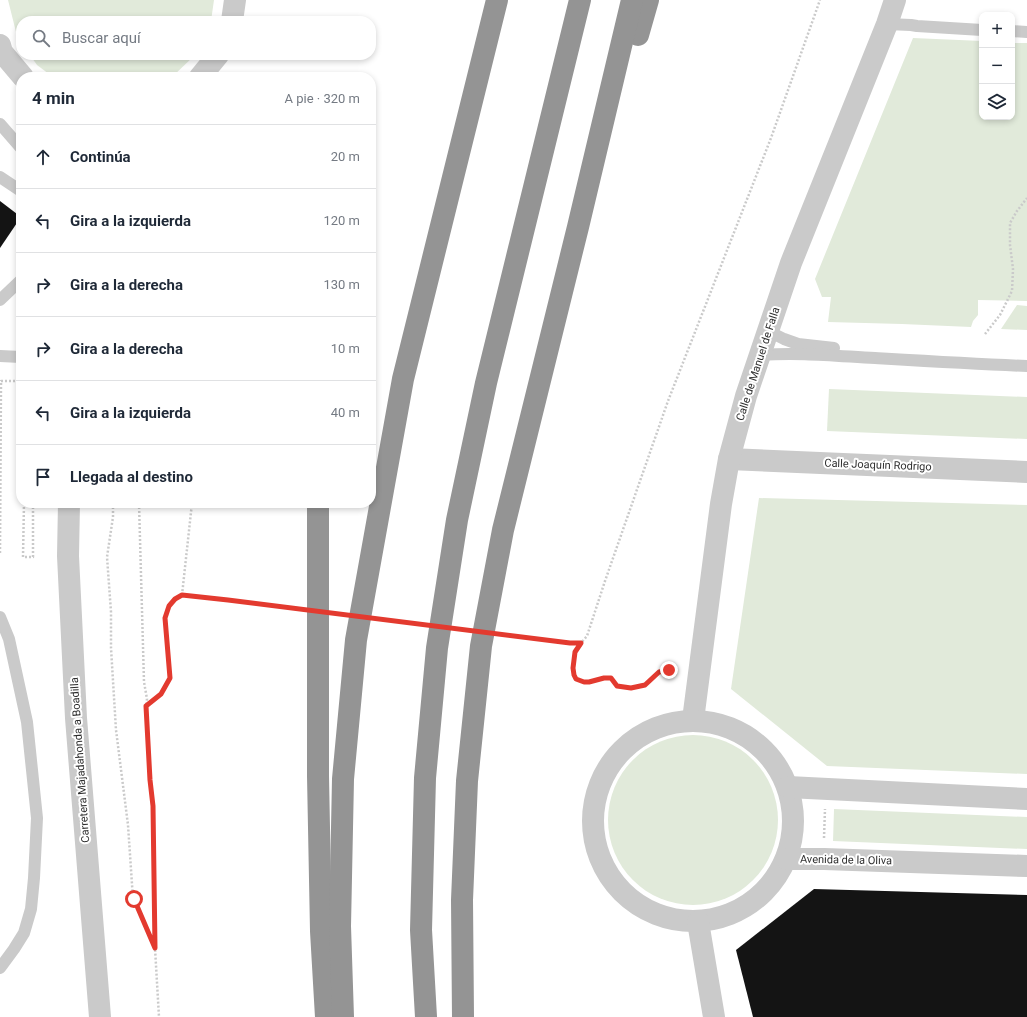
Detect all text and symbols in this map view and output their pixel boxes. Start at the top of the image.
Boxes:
map controls [979,12,1015,120]
button: + [979,12,1015,48]
search box [16,16,376,60]
icon: search [30,27,52,49]
text: Buscar aquí [62,29,141,47]
button: − [979,48,1015,84]
button: layers [979,84,1015,120]
text: 4 min [32,88,75,108]
text: A pie · 320 m [285,91,360,106]
icon: ahead [32,146,54,168]
text: Continúa [70,148,131,166]
text: 20 m [331,149,360,164]
icon: left [32,210,54,232]
text: Gira a la izquierda [70,212,191,230]
text: 120 m [323,213,360,228]
icon: right [32,274,54,296]
text: Gira a la derecha [70,276,183,294]
text: 130 m [323,277,360,292]
street label: Calle de Manuel de Falla [733,306,783,422]
icon: right [32,338,54,360]
text: Gira a la derecha [70,340,183,358]
text: 10 m [331,341,360,356]
icon: left [32,402,54,424]
text: Gira a la izquierda [70,404,191,422]
text: 40 m [331,405,360,420]
street label: Calle Joaquín Rodrigo [824,457,932,473]
icon: arrive [32,466,54,488]
text: Llegada al destino [70,468,193,486]
route end [660,661,678,679]
street label: Carretera Majadahonda a Boadilla [68,677,92,843]
street label: Avenida de la Oliva [800,853,892,867]
route start [125,890,143,908]

